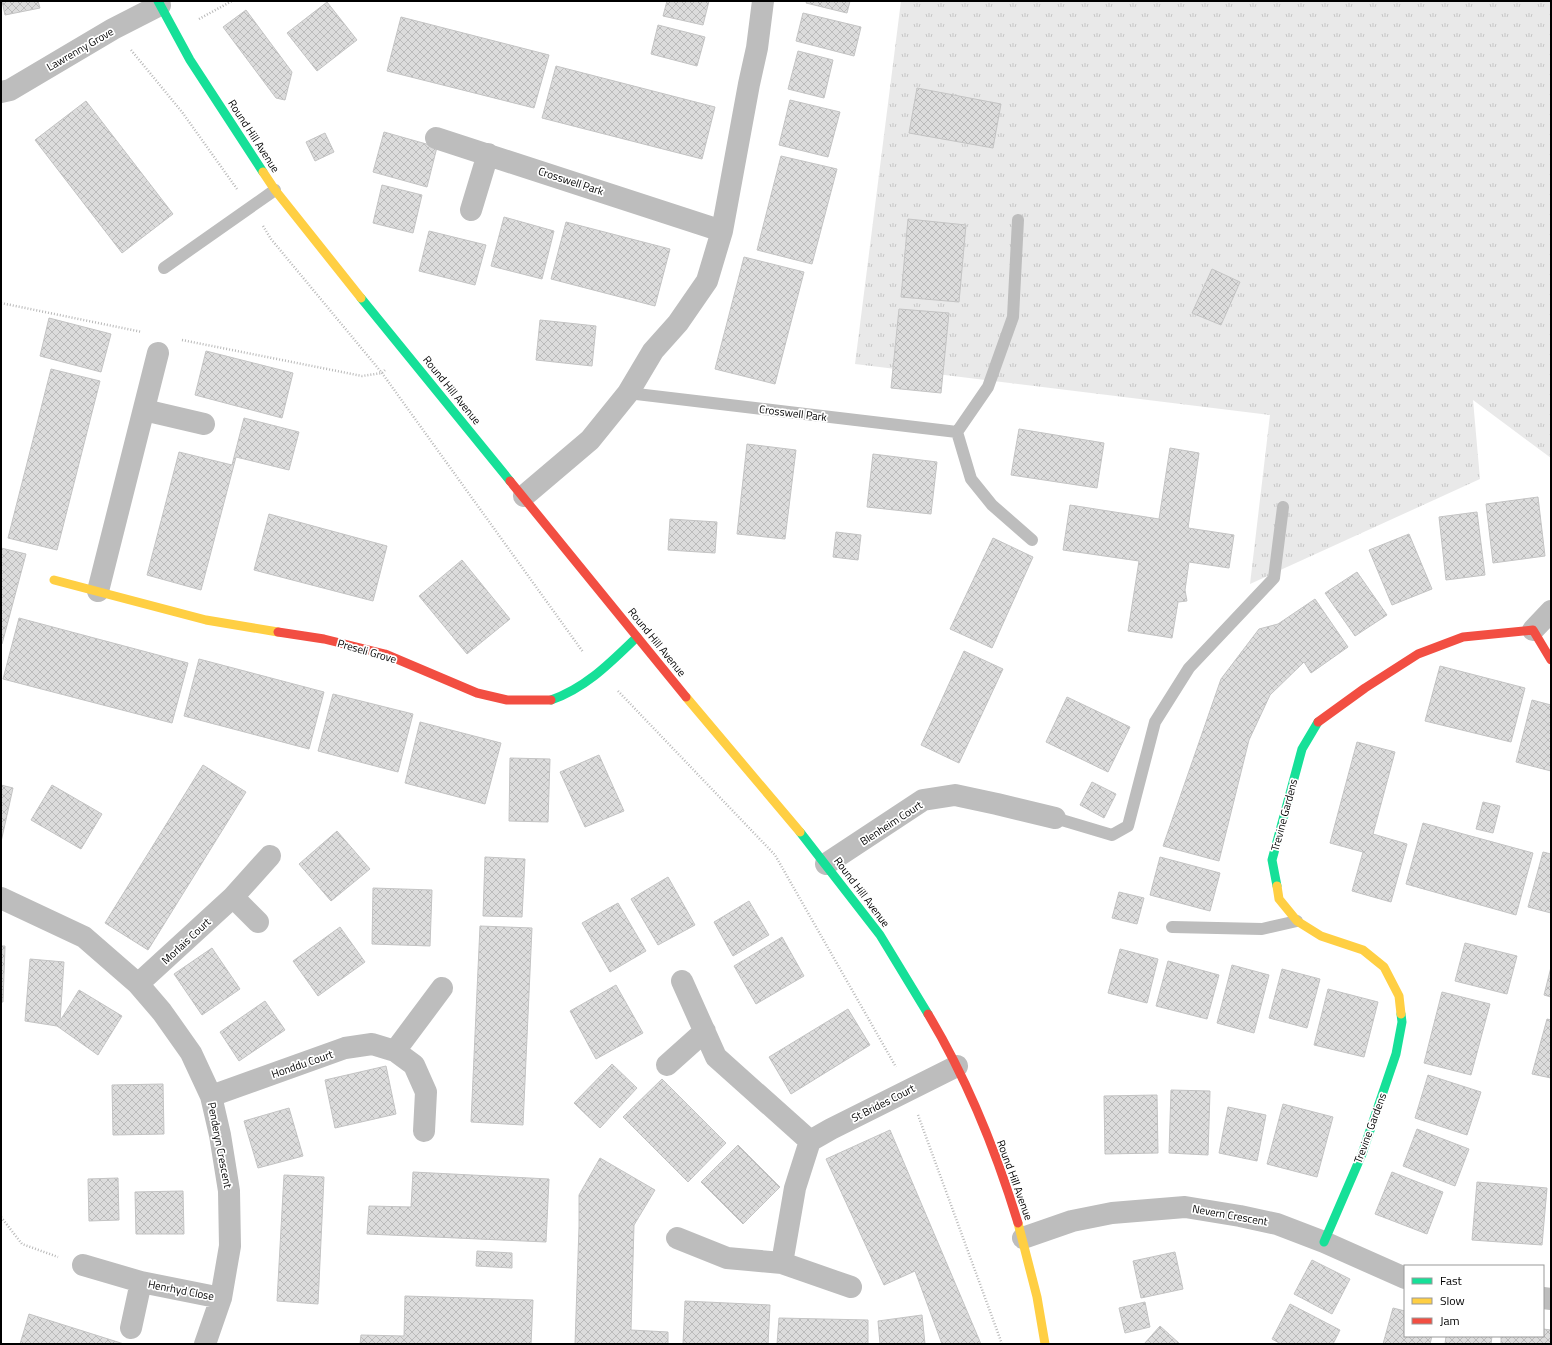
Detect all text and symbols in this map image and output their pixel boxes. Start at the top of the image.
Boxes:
street label: Lawrenny Grove [44,23,117,75]
street label: Round Hill Avenue [224,96,284,176]
street label: Crosswell Park [536,163,607,199]
street label: Round Hill Avenue [419,352,485,428]
street label: Crosswell Park [758,401,828,425]
street label: Round Hill Avenue [624,604,690,680]
street label: Preseli Grove [336,635,399,667]
street label: Trevine Gardens [1267,777,1301,853]
street label: Blenheim Court [857,797,925,849]
street label: Round Hill Avenue [830,854,894,931]
street label: Morlais Court [158,914,214,968]
street label: Honddu Court [269,1046,335,1082]
street label: St Brides Court [849,1080,918,1126]
street label: Trevine Gardens [1350,1091,1390,1165]
street label: Penderyn Crescent [204,1101,236,1189]
street label: Round Hill Avenue [993,1138,1037,1223]
street label: Nevern Crescent [1191,1201,1269,1230]
legend [1404,1265,1544,1337]
text: Fast [1440,1271,1463,1290]
street label: Henrhyd Close [147,1276,216,1304]
text: Slow [1440,1291,1465,1310]
text: Jam [1440,1311,1460,1330]

